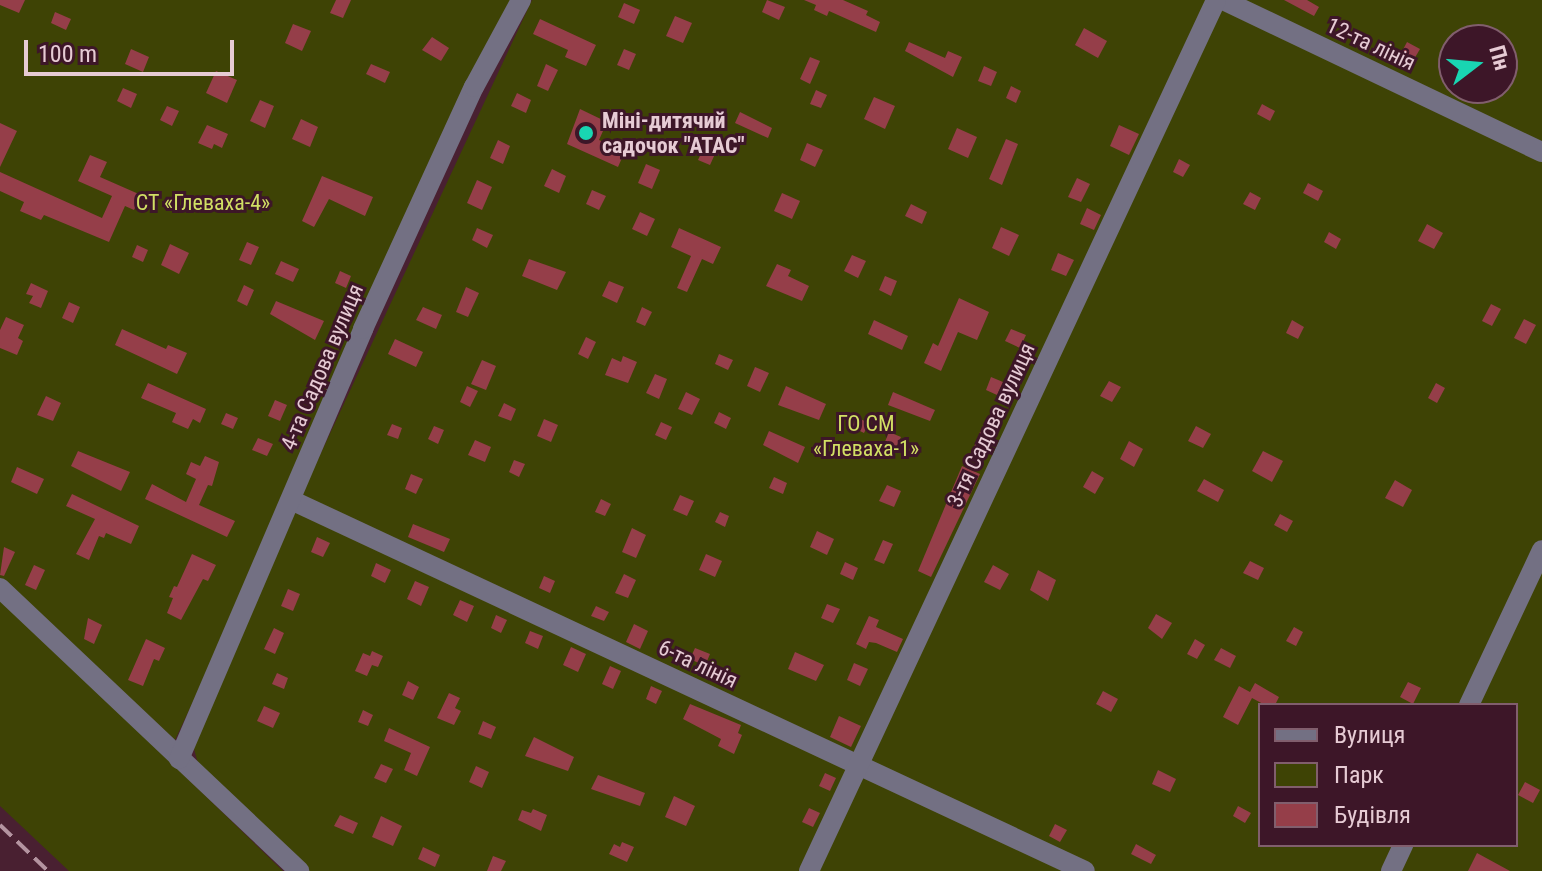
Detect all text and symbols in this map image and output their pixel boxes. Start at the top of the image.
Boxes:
street label: 12-та лінія [1322,12,1420,76]
scale bar [28,24,238,74]
north arrow [1438,24,1518,104]
text: 100 m [38,40,97,68]
text: Пн [1484,43,1515,73]
place label: Міні-дитячий садочок "АТАС" [602,107,745,158]
marker: Міні-дитячий садочок "АТАС" [577,124,595,142]
park label: СТ «Глеваха-4» [136,190,270,216]
street label: 4-та Садова вулиця [275,280,369,454]
street label: 3-тя Садова вулиця [941,339,1041,511]
park label: ГО СМ «Глеваха-1» [813,410,919,462]
street label: 6-та лінія [654,634,742,694]
legend [1258,703,1518,847]
text: Вулиця [1334,721,1405,749]
text: Парк [1334,761,1384,789]
text: Будівля [1334,801,1411,829]

